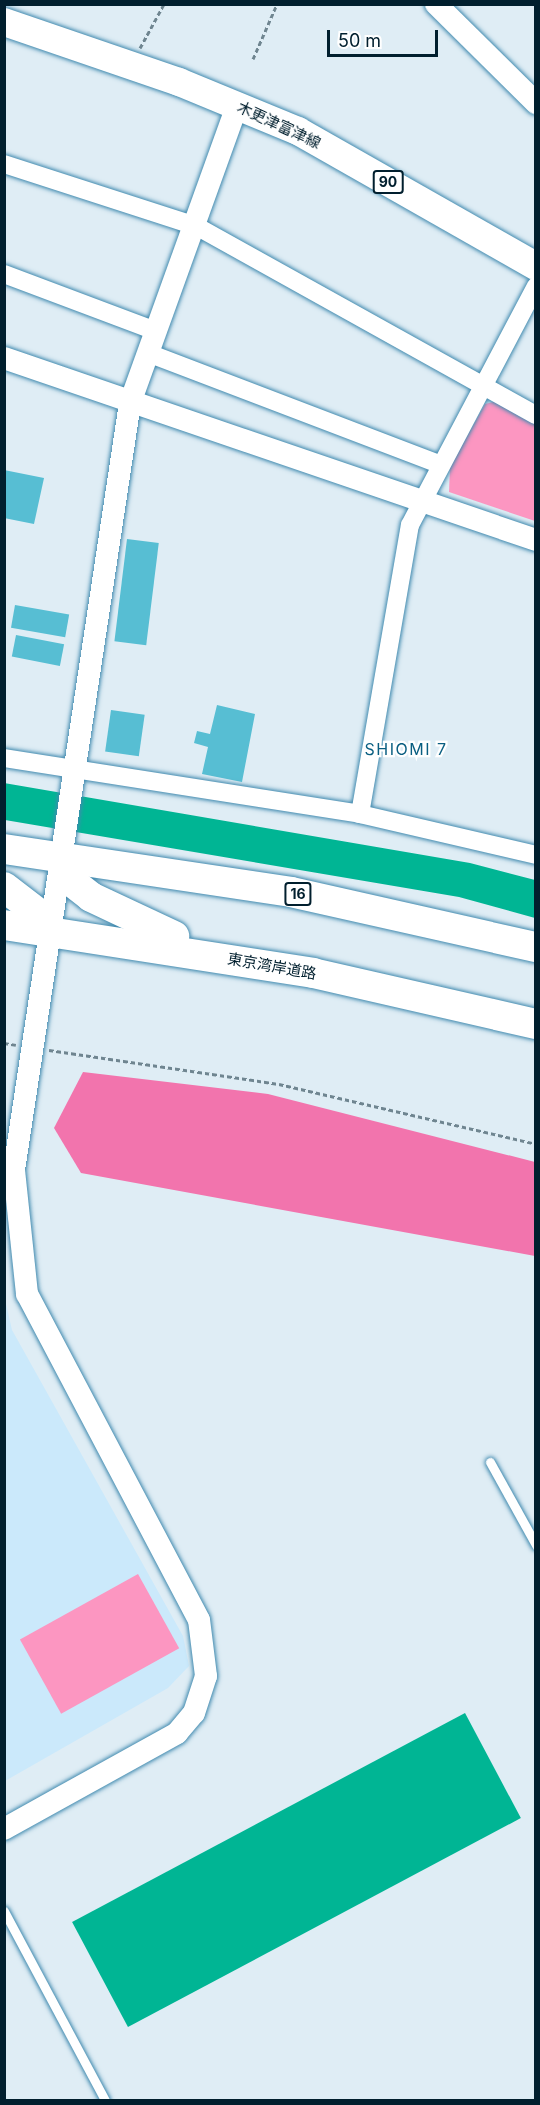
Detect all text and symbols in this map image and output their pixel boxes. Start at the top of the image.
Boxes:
scale bar [330,18,441,56]
text: 50 m [338,30,381,51]
street label: 木更津富津線 [234,98,324,152]
road number: 90 [372,171,404,193]
district label: SHIOMI 7 [365,739,447,759]
road number: 16 [283,883,313,905]
street label: 東京湾岸道路 [226,949,318,983]

